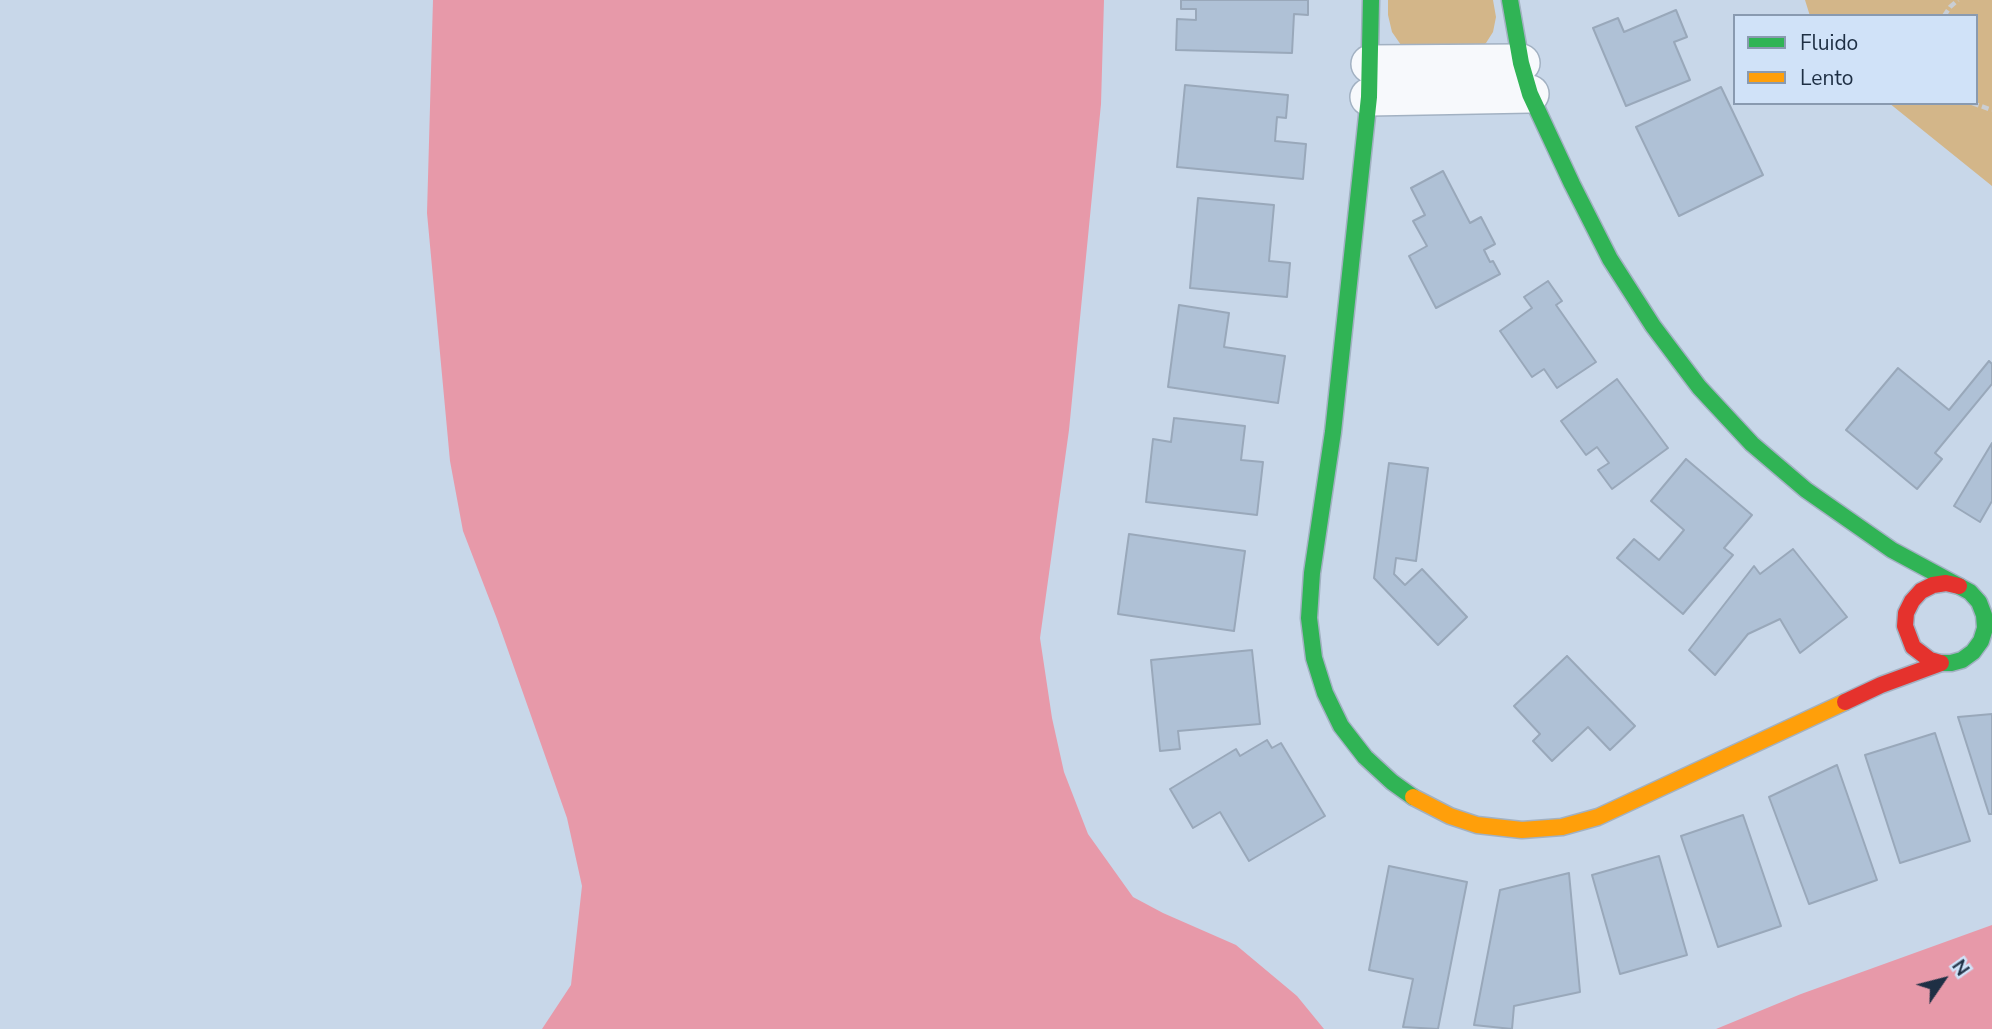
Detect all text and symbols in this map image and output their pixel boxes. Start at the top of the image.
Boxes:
legend [1733,14,1978,105]
text: Fluido [1800,29,1858,57]
text: Lento [1800,64,1853,92]
north arrow [1908,945,1978,1015]
text: N [1945,955,1975,981]

